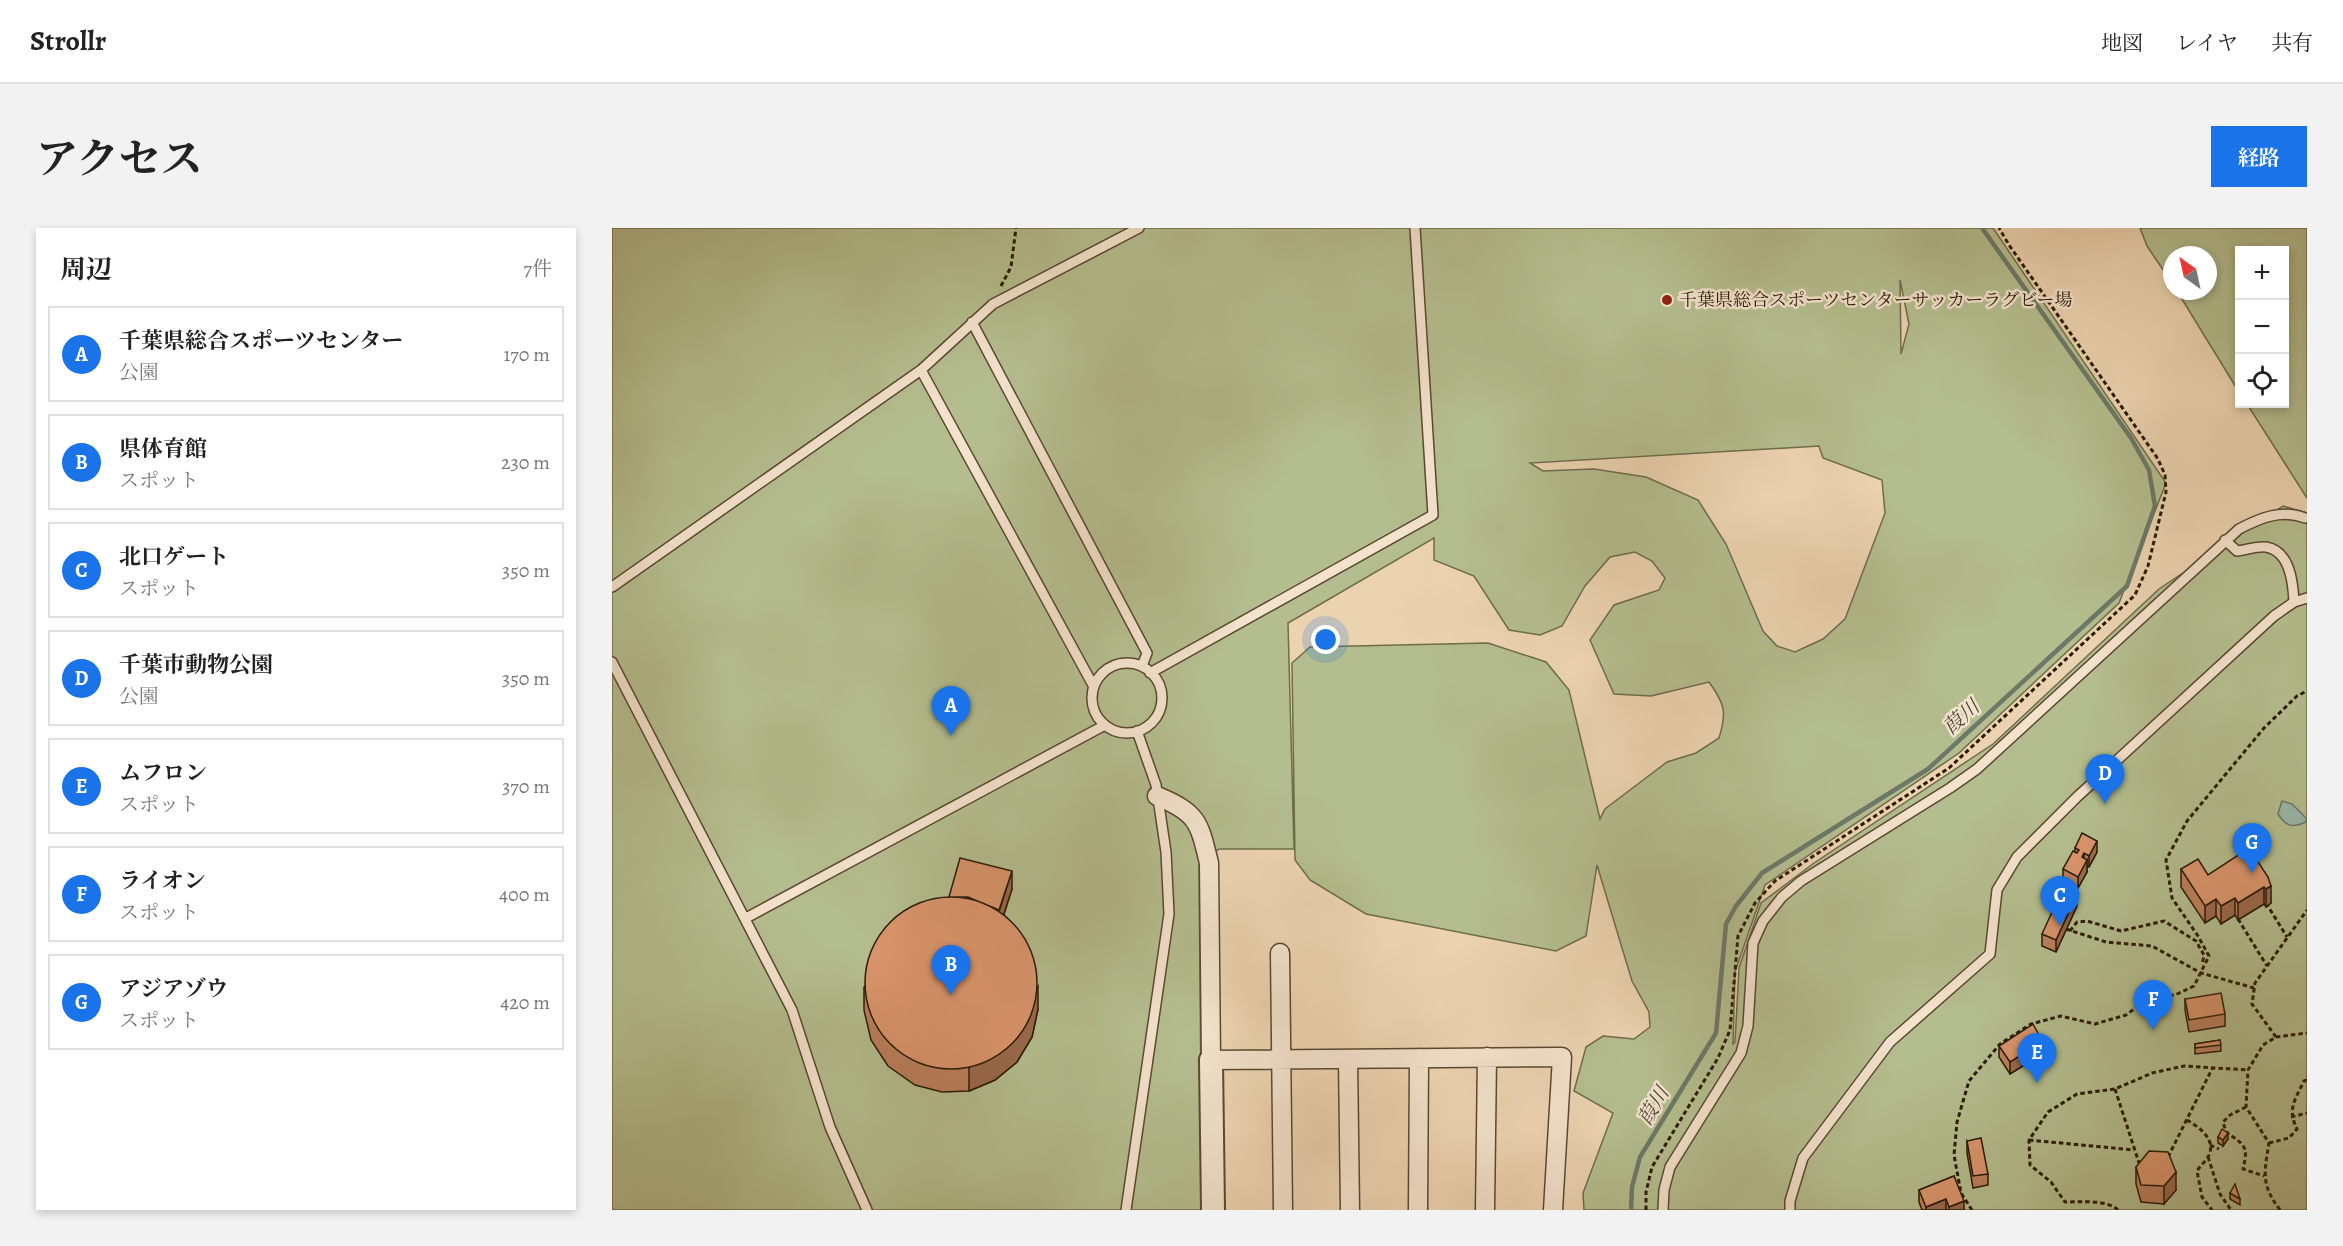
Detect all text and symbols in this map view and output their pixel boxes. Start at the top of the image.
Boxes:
text: Strollr [30,22,106,60]
text: 地図 [2101,29,2143,57]
text: レイヤ [2176,29,2238,57]
text: 共有 [2271,29,2313,57]
button: 経路 [2211,126,2307,187]
text: アクセス [36,130,203,187]
north arrow [2163,246,2217,300]
map controls [2235,246,2289,408]
button: + [2235,246,2289,300]
text: 周辺 [60,252,112,287]
text: 7件 [524,255,552,282]
place label: 千葉県総合スポーツセンターサッカーラグビー場 [1679,288,2072,312]
marker: 千葉県総合スポーツセンターサッカーラグビー場 [1660,293,1674,307]
button: − [2235,300,2289,354]
text: 千葉県総合スポーツセンター [119,326,403,356]
text: A [75,341,88,368]
text: 170 m [504,341,550,368]
button: locate [2235,354,2289,408]
text: 公園 [119,359,159,386]
text: 県体育館 [119,434,207,464]
text: B [75,449,88,476]
text: 230 m [501,449,550,476]
text: スポット [119,467,199,494]
text: 北口ゲート [119,542,229,572]
text: C [75,557,88,584]
text: 350 m [502,557,550,584]
text: スポット [119,575,199,602]
your location [1311,625,1340,654]
text: 千葉市動物公園 [119,650,273,680]
text: D [75,665,88,692]
text: 350 m [502,665,550,692]
text: 公園 [119,683,159,710]
pin: A [932,686,970,736]
water label: 葭川 [1937,693,1987,741]
pin: D [2086,754,2124,804]
text: ムフロン [119,758,207,788]
text: E [76,773,87,800]
text: 370 m [502,773,550,800]
text: スポット [119,791,199,818]
pin: G [2232,824,2272,873]
text: ライオン [119,866,206,896]
pin: C [2040,876,2080,926]
text: F [76,881,87,908]
text: 400 m [499,881,550,908]
text: スポット [119,899,199,926]
pin: B [932,946,970,995]
text: アジアゾウ [119,974,228,1004]
pin: F [2134,980,2172,1030]
text: G [75,989,88,1016]
text: 420 m [500,989,550,1016]
text: スポット [119,1007,199,1034]
pin: E [2018,1034,2056,1083]
water label: 葭川 [1632,1080,1676,1130]

